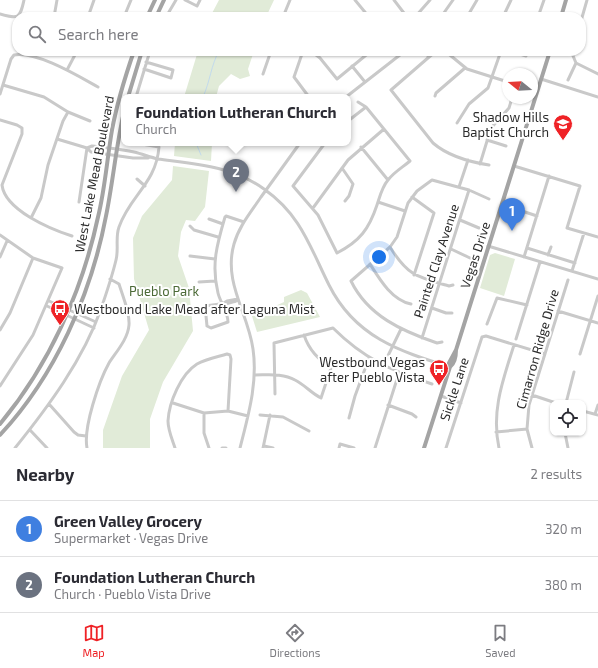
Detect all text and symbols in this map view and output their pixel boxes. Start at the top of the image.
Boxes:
search box [12,12,586,56]
icon: search [26,23,48,45]
text: Search here [58,25,139,43]
north arrow [502,68,538,104]
street label: West Lake Mead Boulevard [71,94,117,254]
popup [121,94,351,146]
text: Foundation Lutheran Church [135,103,337,121]
place label: Shadow Hills Baptist Church [462,109,549,140]
school or university icon: Shadow Hills Baptist Church [552,113,574,141]
text: Church [135,121,177,137]
pin: 2 [223,159,249,192]
pin: 1 [499,198,525,231]
street label: Painted Clay Avenue [410,202,462,320]
street label: Vegas Drive [457,220,493,290]
your location [369,247,389,267]
park label: Pueblo Park [129,283,199,299]
street label: Cimarron Ridge Drive [512,287,562,411]
bus stop icon: Westbound Lake Mead after Laguna Mist [49,298,71,326]
place label: Westbound Lake Mead after Laguna Mist [74,301,315,317]
place label: Westbound Vegas after Pueblo Vista [319,354,425,385]
street label: Sickle Lane [436,355,472,423]
bus stop icon: Westbound Vegas after Pueblo Vista [428,358,450,386]
map controls [550,400,586,436]
button: locate [550,400,586,436]
text: Nearby [16,464,74,484]
text: 2 results [530,466,582,482]
text: Green Valley Grocery [54,512,202,530]
text: 1 [26,521,32,537]
text: 320 m [545,521,582,537]
text: Supermarket · Vegas Drive [54,530,208,546]
text: Foundation Lutheran Church [54,568,255,586]
text: 2 [25,577,33,593]
text: 380 m [545,577,582,593]
text: Church · Pueblo Vista Drive [54,586,211,602]
tab: Map [83,622,105,659]
tab: Directions [270,622,320,659]
tab: Saved [485,622,516,659]

